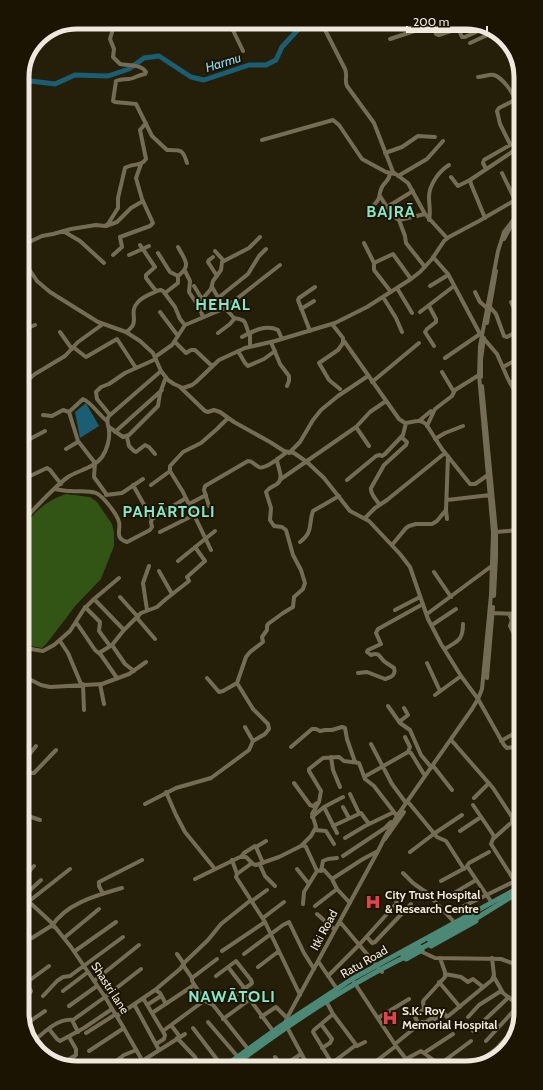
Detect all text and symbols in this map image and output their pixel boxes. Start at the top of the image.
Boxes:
scale bar [407,8,487,34]
text: 200 m [413,14,449,29]
water label: Harmu [203,49,243,75]
district label: BAJRĀ [366,202,416,221]
district label: HEHAL [195,295,251,314]
district label: PAHĀRTOLI [123,502,215,521]
place label: City Trust Hospital & Research Centre [385,887,480,916]
hospital icon: City Trust Hospital & Research Centre [364,893,382,911]
street label: Itki Road [307,907,340,953]
street label: Ratu Road [338,942,390,981]
street label: Shastri lane [88,959,133,1016]
district label: NAWĀTOLI [188,987,276,1006]
place label: S.K. Roy Memorial Hospital [402,1003,497,1032]
hospital icon: S.K. Roy Memorial Hospital [381,1009,399,1027]

